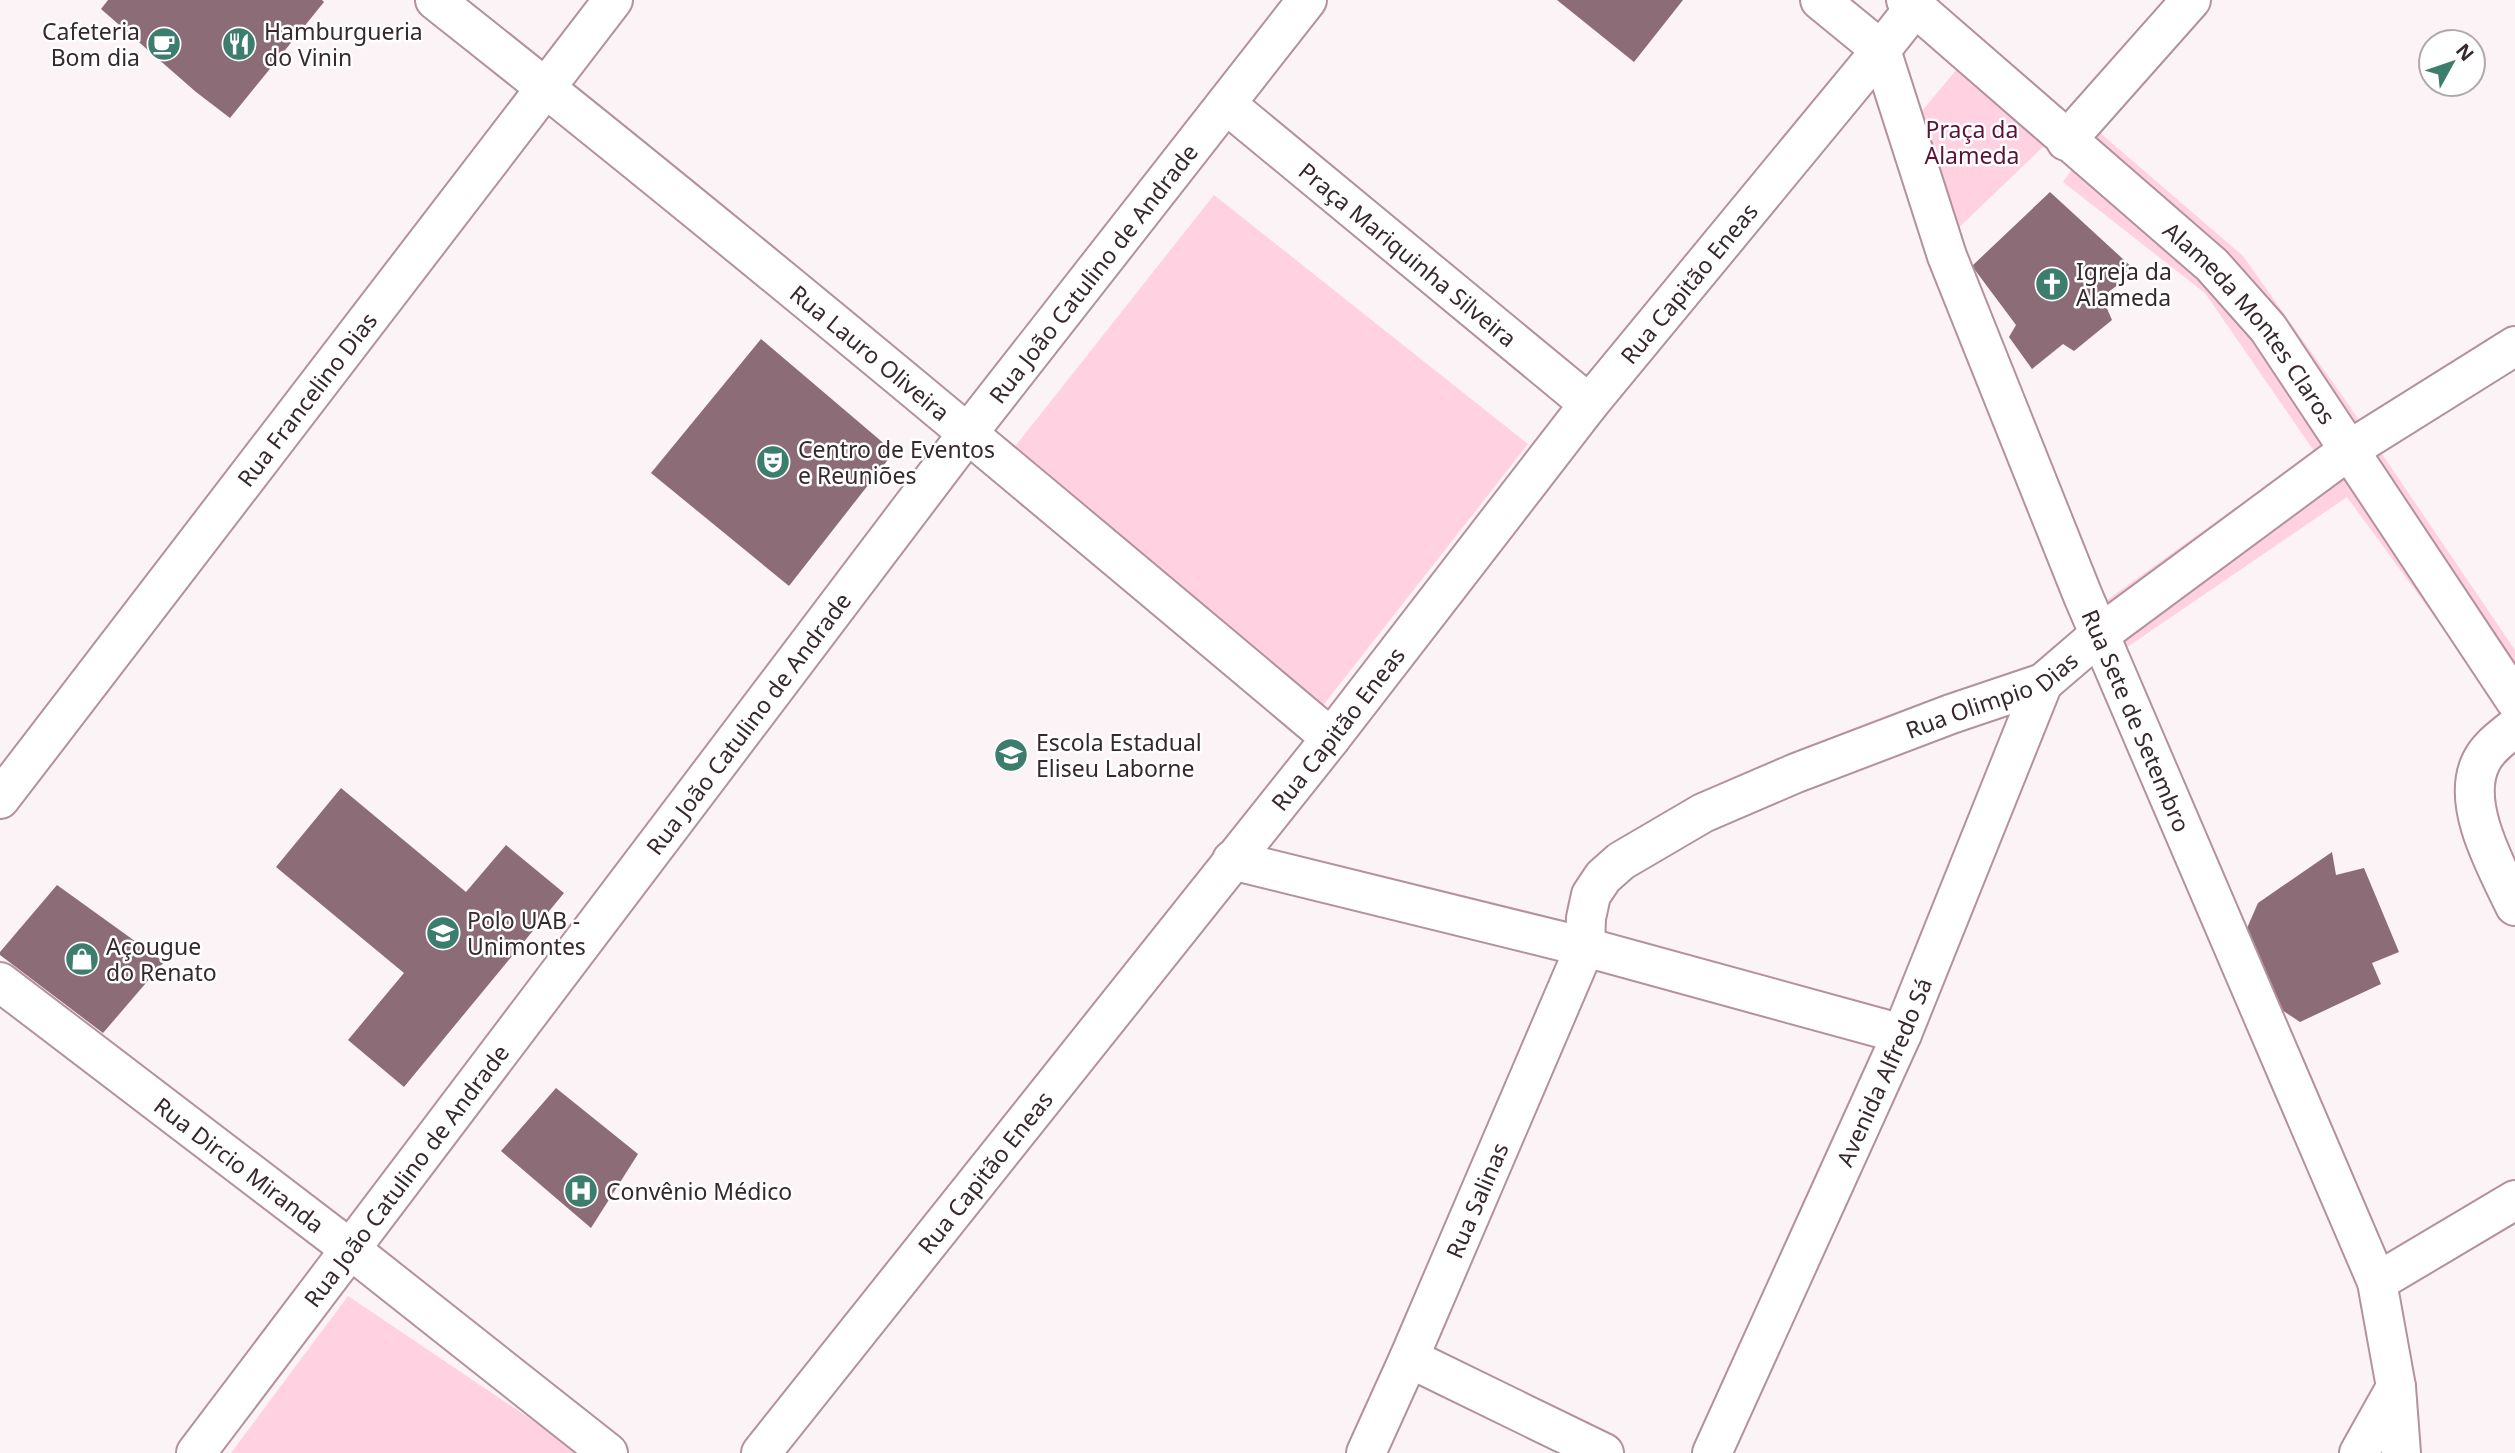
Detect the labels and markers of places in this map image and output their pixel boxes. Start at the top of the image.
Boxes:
place label: Cafeteria Bom dia [42,15,140,73]
place label: Hamburgueria do Vinin [264,15,423,73]
cafe icon: Cafeteria Bom dia [145,25,183,63]
restaurant icon: Hamburgueria do Vinin [220,25,258,63]
place label: Igreja da Alameda [2076,255,2172,313]
church icon: Igreja da Alameda [2033,265,2071,303]
place label: Centro de Eventos e Reuniões [798,433,995,491]
theatre icon: Centro de Eventos e Reuniões [754,443,792,481]
place label: Escola Estadual Eliseu Laborne [1036,726,1202,784]
school or university icon: Escola Estadual Eliseu Laborne [992,736,1030,774]
place label: Polo UAB - Unimontes [467,904,586,962]
school or university icon: Polo UAB - Unimontes [424,914,462,952]
place label: Açougue do Renato [106,930,217,988]
shop icon: Açougue do Renato [63,940,101,978]
hospital icon: Convênio Médico [562,1172,600,1210]
place label: Convênio Médico [606,1175,792,1207]

